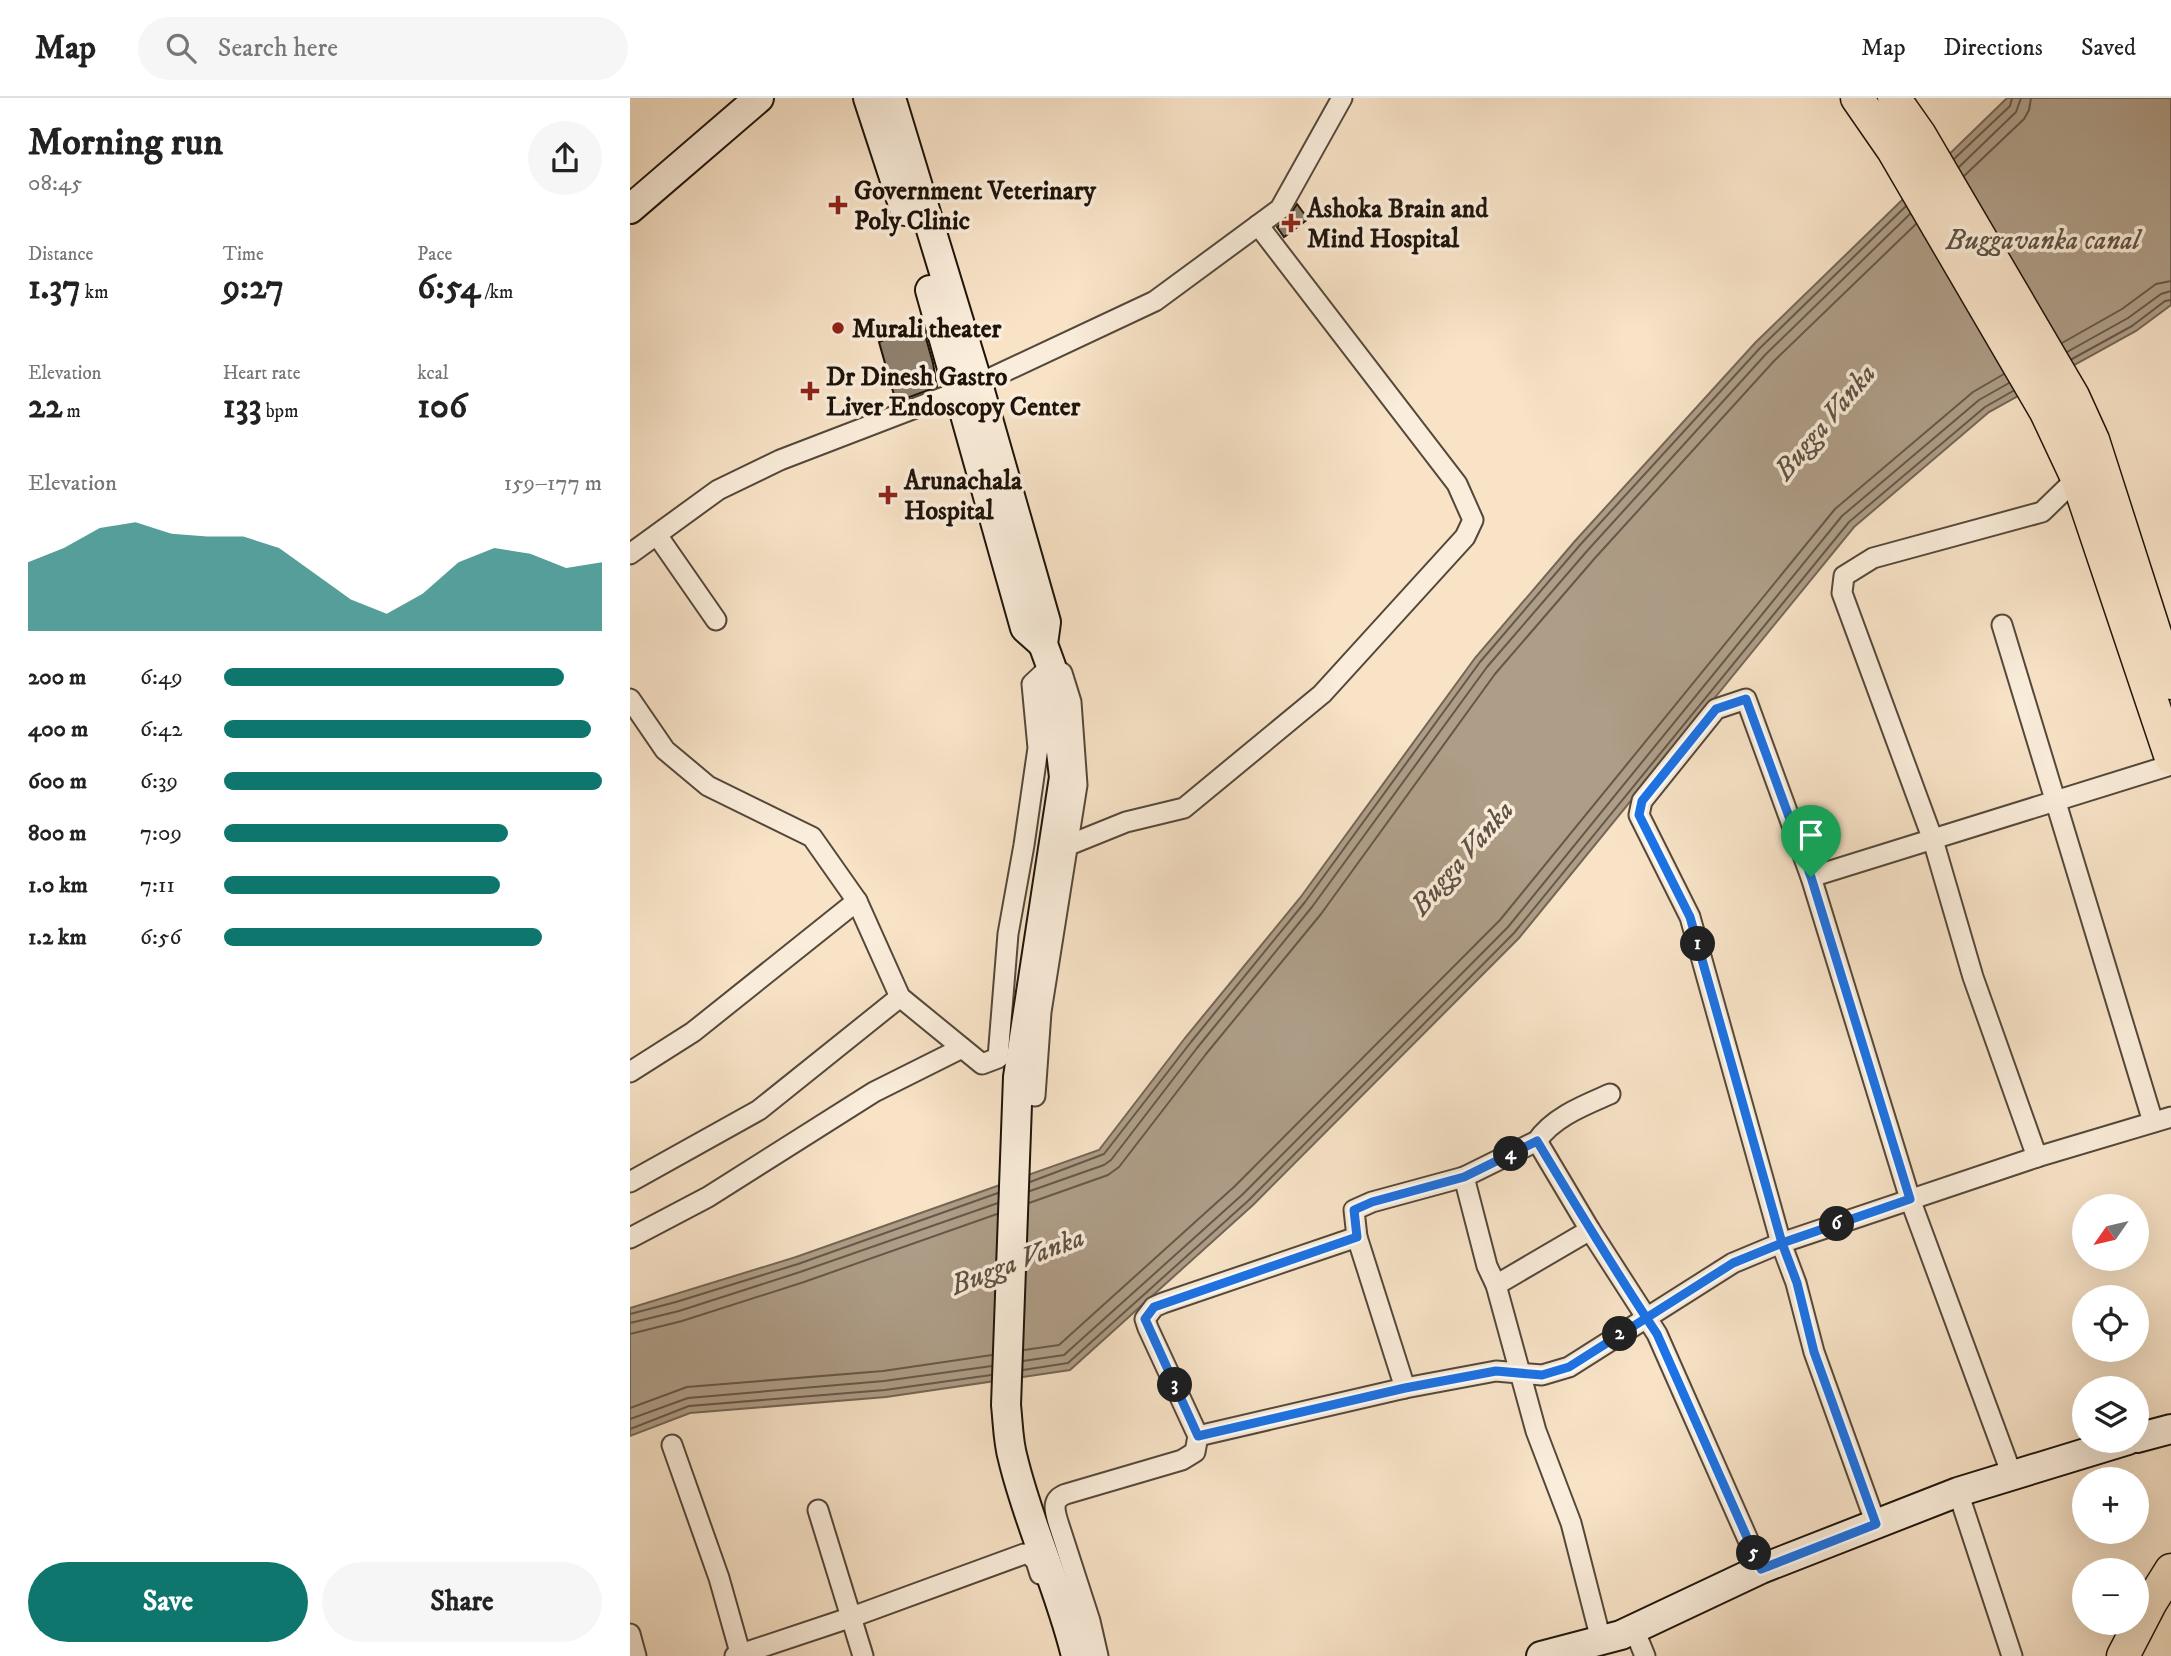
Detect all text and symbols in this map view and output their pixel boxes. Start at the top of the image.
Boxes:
search box [138,17,628,80]
text: Map [35,28,96,69]
icon: search [162,29,200,67]
text: Search here [218,32,338,65]
text: Map [1861,33,1906,63]
text: Directions [1944,33,2043,63]
text: Saved [2081,33,2136,63]
text: Morning run [28,119,223,167]
button: share [528,121,602,195]
text: 08:45 [28,169,82,198]
place label: Government Veterinary Poly Clinic [854,175,1096,238]
place label: Ashoka Brain and Mind Hospital [1306,193,1489,256]
marker: Government Veterinary Poly Clinic [828,195,848,215]
marker: Ashoka Brain and Mind Hospital [1281,213,1301,233]
water label: Buggavanka canal [1945,223,2143,258]
text: Distance [28,243,93,266]
text: Time [223,243,264,266]
text: Pace [417,243,452,266]
text: 1.37 [28,266,81,310]
text: 9:27 [223,266,284,310]
text: 6:54 [417,266,480,310]
text: km [81,281,108,304]
text: /km [480,281,513,304]
place label: Murali theater [852,313,1002,346]
marker: Murali theater [830,320,846,336]
water label: Bugga Vanka [1766,357,1884,488]
place label: Dr Dinesh Gastro Liver Endoscopy Center [826,361,1080,424]
text: Elevation [28,362,102,385]
text: Heart rate [223,362,301,385]
text: kcal [417,362,449,385]
marker: Dr Dinesh Gastro Liver Endoscopy Center [800,381,820,401]
text: 22 [28,385,62,429]
text: 133 [223,385,262,429]
text: 106 [417,385,467,429]
text: m [62,400,81,423]
text: bpm [262,400,298,423]
place label: Arunachala Hospital [903,465,1023,528]
text: Elevation [28,469,117,498]
text: 159–177 m [504,469,602,498]
marker: Arunachala Hospital [878,485,898,505]
text: 200 m [28,663,86,692]
text: 6:49 [140,663,183,692]
text: 400 m [28,715,88,744]
text: 6:42 [140,715,183,744]
text: 600 m [28,767,87,796]
text: 6:39 [140,767,178,796]
water label: Bugga Vanka [1402,794,1521,923]
pin [1781,805,1841,877]
icon: arrive [1792,816,1830,854]
text: 800 m [28,819,86,848]
text: 7:09 [140,819,182,848]
text: 1.0 km [28,871,88,900]
text: 7:11 [140,871,175,900]
text: 1.2 km [28,923,87,952]
text: 6:56 [140,923,181,952]
pin: 1 [1680,926,1716,962]
text: 1 [1694,932,1701,955]
pin: 4 [1494,1136,1528,1172]
text: 4 [1505,1142,1516,1165]
north arrow [2072,1194,2149,1270]
map controls [2072,1194,2149,1635]
pin: 6 [1820,1206,1854,1242]
text: 6 [1832,1212,1841,1235]
water label: Bugga Vanka [945,1220,1089,1303]
button: locate [2072,1285,2149,1362]
pin: 2 [1602,1316,1637,1352]
text: 2 [1615,1322,1624,1345]
pin: 3 [1158,1368,1192,1402]
text: 3 [1171,1373,1178,1396]
button: layers [2072,1376,2149,1453]
button: + [2072,1467,2149,1544]
pin: 5 [1736,1536,1772,1570]
text: 5 [1749,1541,1758,1564]
button: − [2072,1558,2149,1635]
button: Save [28,1562,308,1642]
button: Share [322,1562,602,1642]

